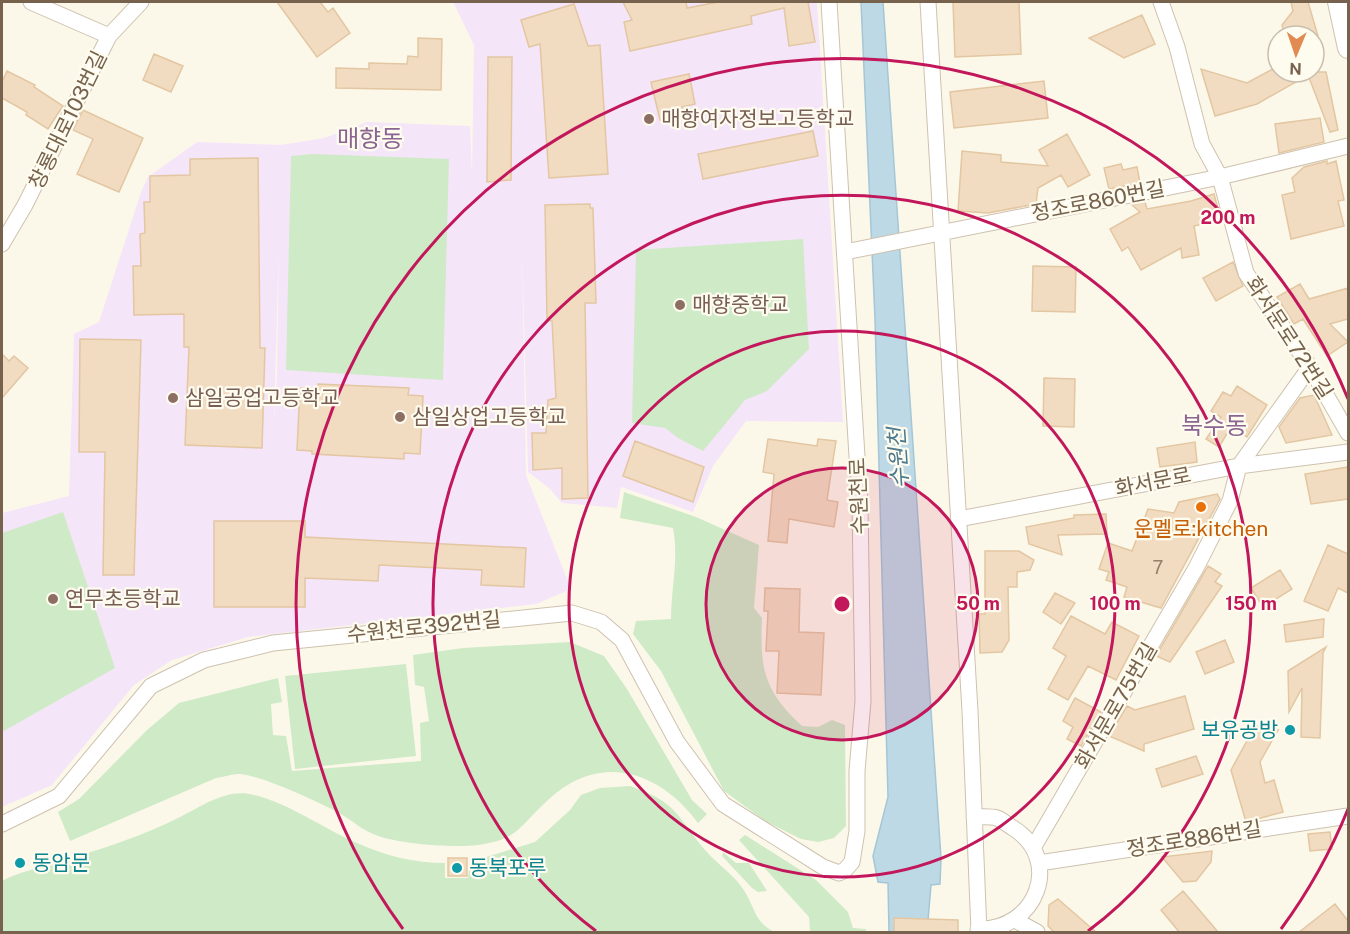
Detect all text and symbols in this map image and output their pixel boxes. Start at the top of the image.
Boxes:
north arrow [1266,24,1326,84]
street label: 창룡대로103번길 [23,47,112,193]
text: N [1289,59,1302,78]
place label: 매향여자정보고등학교 [661,106,854,131]
marker: 매향여자정보고등학교 [642,112,656,126]
district label: 매향동 [337,124,403,152]
street label: 정조로860번길 [1029,175,1167,226]
text: 200 m [1201,207,1255,228]
street label: 화서문로72번길 [1240,272,1338,404]
place label: 매향중학교 [692,292,789,317]
marker: 매향중학교 [673,298,687,312]
place label: 삼일공업고등학교 [185,385,340,410]
marker: 삼일공업고등학교 [166,391,180,405]
place label: 삼일상업고등학교 [412,404,567,429]
marker: 삼일상업고등학교 [393,410,407,424]
district label: 북수동 [1181,411,1247,439]
water label: 수원천 [883,424,913,489]
street label: 수원천로 [845,457,872,535]
street label: 화서문로 [1113,462,1193,501]
marker: 운멜로:kitchen [1194,500,1208,514]
place label: 운멜로:kitchen [1134,516,1268,541]
house number: 7 [1153,557,1163,578]
place label: 연무초등학교 [65,586,181,611]
marker: 연무초등학교 [46,592,60,606]
text: 50 m [956,593,1000,614]
text: 100 m [1089,593,1141,614]
text: 150 m [1225,593,1277,614]
centre of rings [832,594,852,614]
street label: 수원천로392번길 [346,606,502,647]
street label: 화서문로75번길 [1069,638,1162,773]
place label: 보유공방 [1201,717,1278,742]
marker: 보유공방 [1283,723,1297,737]
street label: 정조로886번길 [1125,815,1263,862]
place label: 동암문 [32,850,90,875]
place label: 동북포루 [469,855,546,880]
marker: 동암문 [13,856,27,870]
marker: 동북포루 [450,861,464,875]

